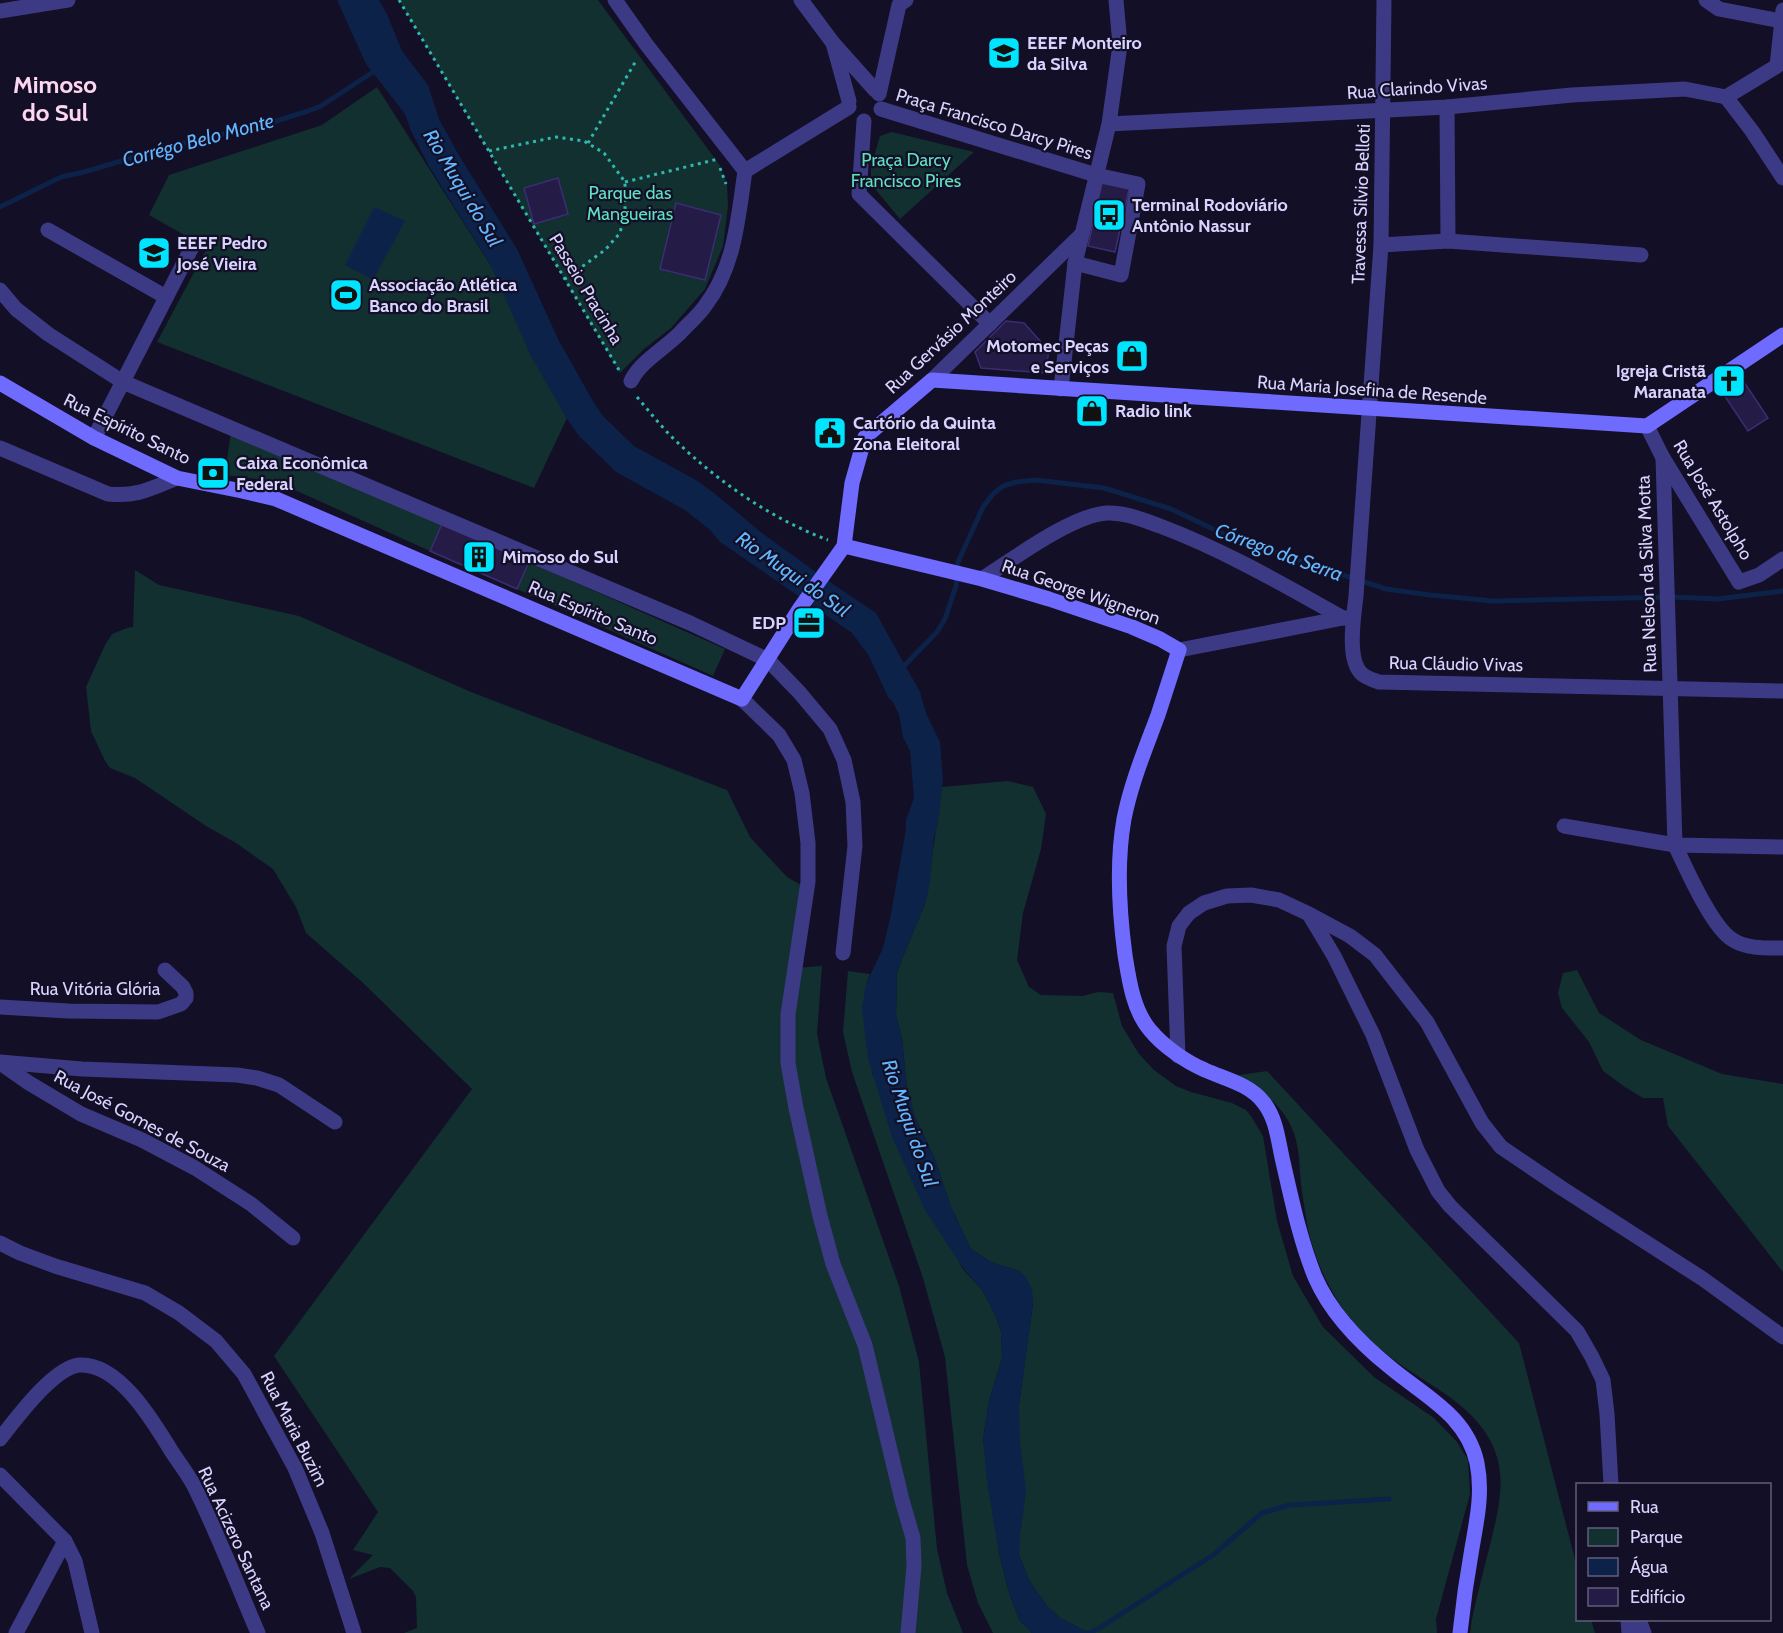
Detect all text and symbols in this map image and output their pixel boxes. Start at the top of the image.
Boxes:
place label: EEEF Monteiro da Silva [1027,32,1142,75]
school or university icon: EEEF Monteiro da Silva [986,35,1022,71]
district label: Mimoso do Sul [13,70,97,127]
street label: Rua Clarindo Vivas [1346,72,1488,104]
street label: Praça Francisco Darcy Pires [893,84,1095,164]
water label: Corrégo Belo Monte [120,108,276,172]
street label: Travessa Silvio Belloti [1347,123,1375,285]
water label: Rio Muqui do Sul [418,125,508,251]
park label: Praça Darcy Francisco Pires [851,149,961,192]
park label: Parque das Mangueiras [587,182,673,225]
place label: Terminal Rodoviário Antônio Nassur [1132,194,1288,237]
bus stop icon: Terminal Rodoviário Antônio Nassur [1091,197,1127,233]
street label: Passeio Pracinha [544,230,628,349]
place label: EEEF Pedro José Vieira [176,232,267,275]
school or university icon: EEEF Pedro José Vieira [136,235,172,271]
street label: Rua Gervásio Monteiro [881,266,1021,398]
place label: Associação Atlética Banco do Brasil [369,274,517,317]
sports icon: Associação Atlética Banco do Brasil [328,277,364,313]
place label: Motomec Peças e Serviços [986,335,1109,378]
shop icon: Motomec Peças e Serviços [1114,338,1150,374]
place label: Igreja Cristã Maranata [1616,360,1706,403]
church icon: Igreja Cristã Maranata [1711,363,1747,399]
street label: Rua Maria Josefina de Resende [1256,371,1488,409]
street label: Rua Espírito Santo [60,389,194,469]
shop icon: Radio link [1074,393,1110,429]
place label: Radio link [1115,400,1192,422]
place label: Cartório da Quinta Zona Eleitoral [853,412,996,455]
public building icon: Cartório da Quinta Zona Eleitoral [812,415,848,451]
street label: Rua José Astolpho [1669,436,1758,564]
place label: Caixa Econômica Federal [236,452,368,495]
bank icon: Caixa Econômica Federal [195,455,231,491]
street label: Rua Nelson da Silva Motta [1633,475,1661,673]
water label: Córrego da Serra [1212,518,1346,586]
water label: Rio Muqui do Sul [732,526,855,622]
building icon: Mimoso do Sul [461,539,497,575]
place label: Mimoso do Sul [502,546,619,568]
street label: Rua George Wigneron [999,555,1163,629]
street label: Rua Espírito Santo [525,576,661,650]
office icon: EDP [791,605,827,641]
place label: EDP [752,612,786,634]
street label: Rua Cláudio Vivas [1389,652,1523,676]
street label: Rua Vitória Glória [30,978,161,1000]
water label: Rio Muqui do Sul [877,1056,943,1190]
street label: Rua José Gomes de Souza [50,1065,234,1177]
street label: Rua Maria Buzim [256,1368,332,1490]
street label: Rua Acizero Santana [193,1463,279,1613]
legend [1576,1483,1771,1621]
text: Rua [1630,1496,1659,1518]
text: Parque [1630,1526,1683,1548]
text: Água [1630,1556,1668,1578]
text: Edifício [1630,1586,1685,1608]

